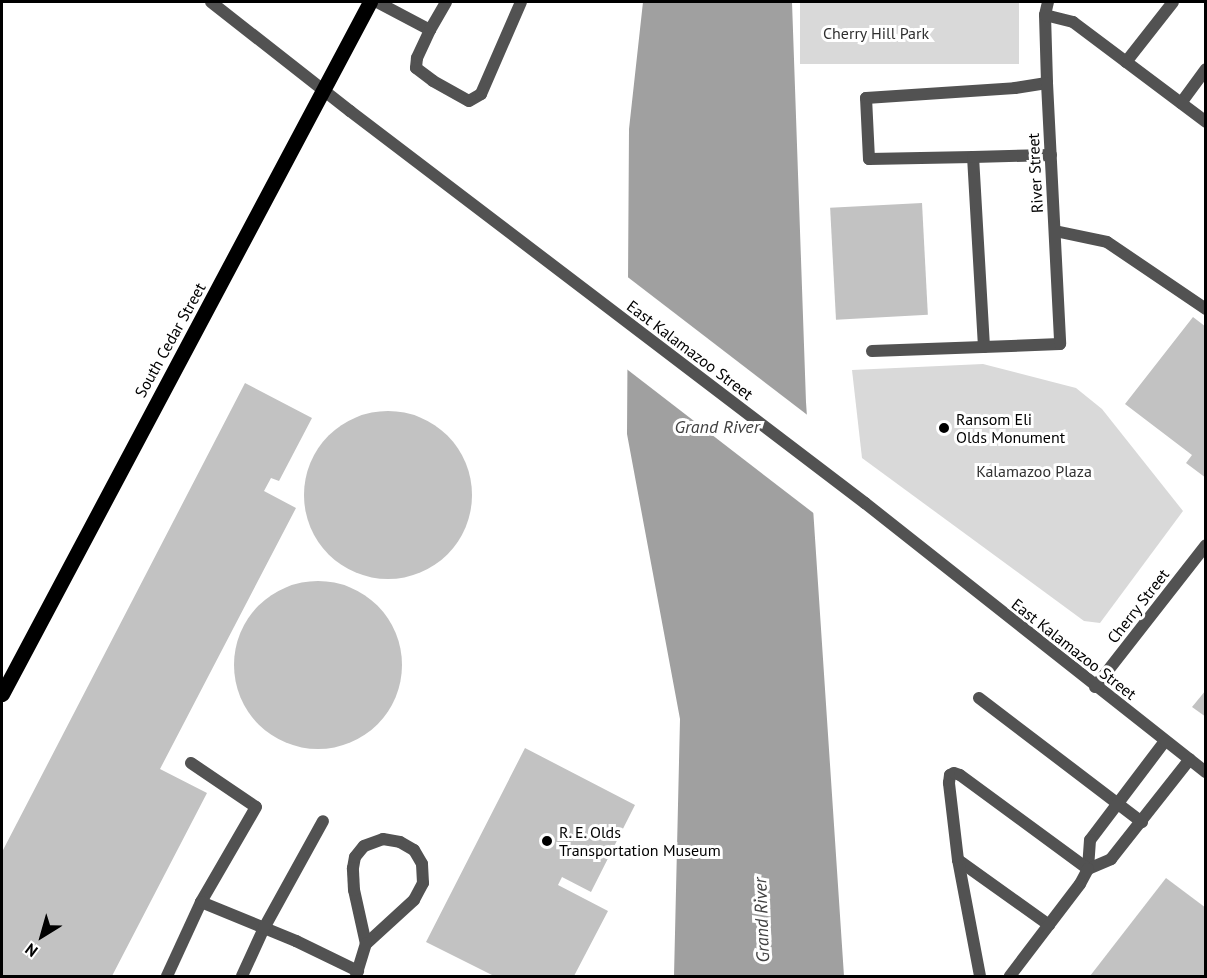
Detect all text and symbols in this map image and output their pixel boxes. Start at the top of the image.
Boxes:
park label: Cherry Hill Park [823,23,929,43]
street label: River Street [1023,133,1047,213]
street label: South Cedar Street [131,279,209,401]
street label: East Kalamazoo Street [623,296,757,404]
place label: Ransom Eli Olds Monument [956,409,1065,447]
water label: Grand River [674,416,760,438]
marker: Ransom Eli Olds Monument [937,421,951,435]
park label: Kalamazoo Plaza [976,461,1092,481]
street label: Cherry Street [1103,565,1173,647]
street label: East Kalamazoo Street [1008,594,1140,704]
place label: R. E. Olds Transportation Museum [559,822,721,860]
marker: R. E. Olds Transportation Museum [540,834,554,848]
water label: Grand River [750,877,774,963]
north arrow [12,906,72,966]
text: N [21,939,41,962]

